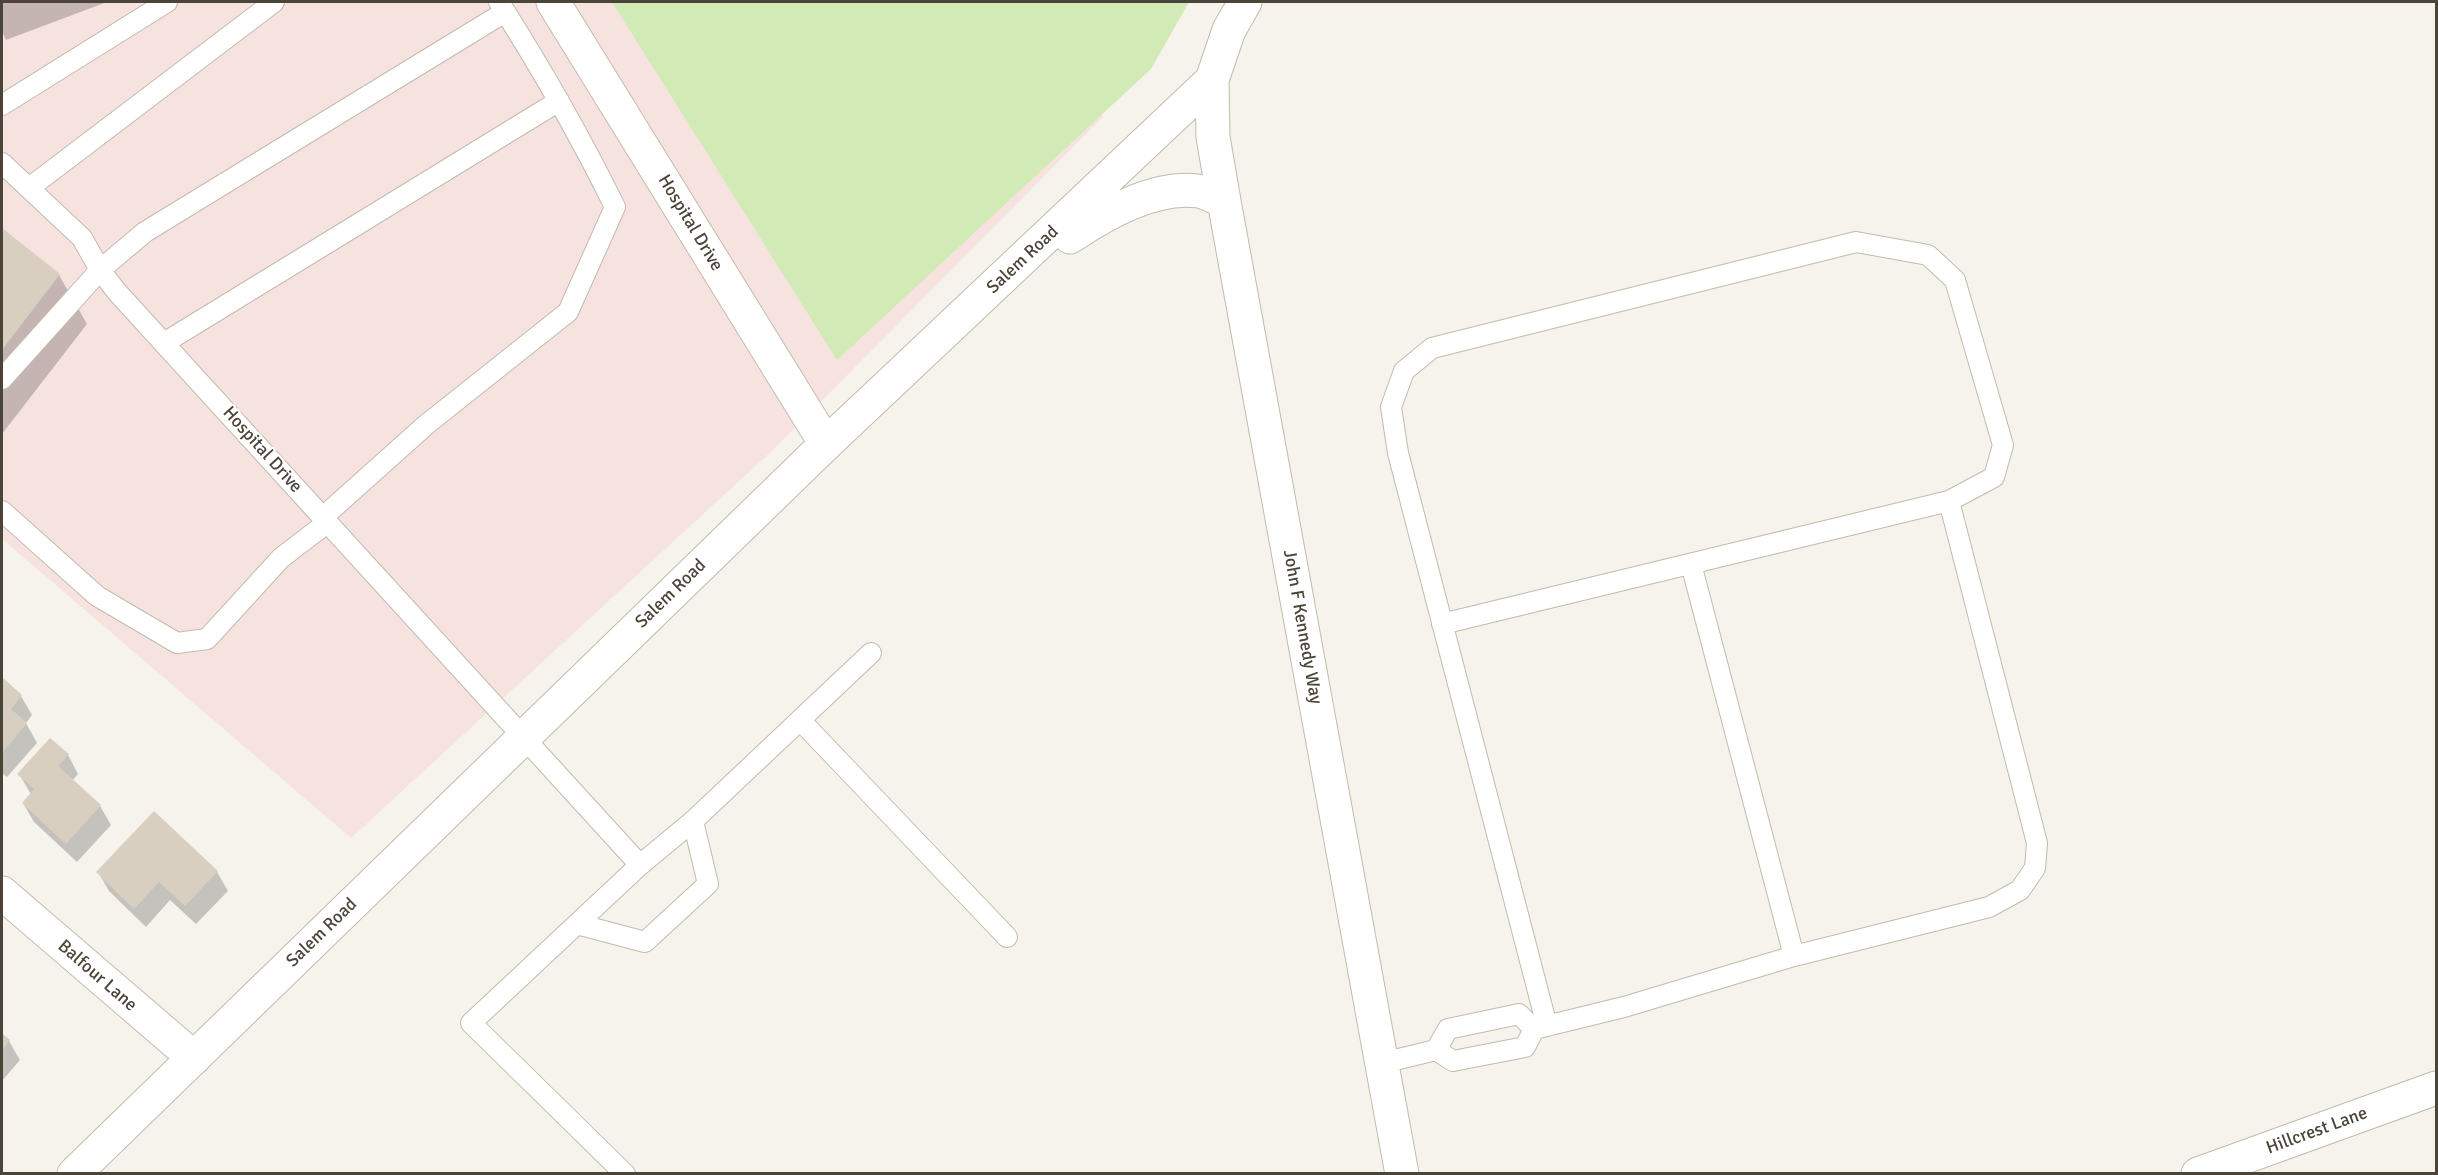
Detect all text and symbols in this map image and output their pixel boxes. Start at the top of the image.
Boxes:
street label: Hospital Drive [653,171,727,275]
street label: Salem Road [983,221,1063,299]
street label: Hospital Drive [218,402,306,498]
street label: John F Kennedy Way [1278,548,1326,706]
street label: Salem Road [631,555,711,633]
street label: Salem Road [282,894,362,972]
street label: Balfour Lane [53,936,141,1016]
street label: Hillcrest Lane [2263,1103,2371,1159]

